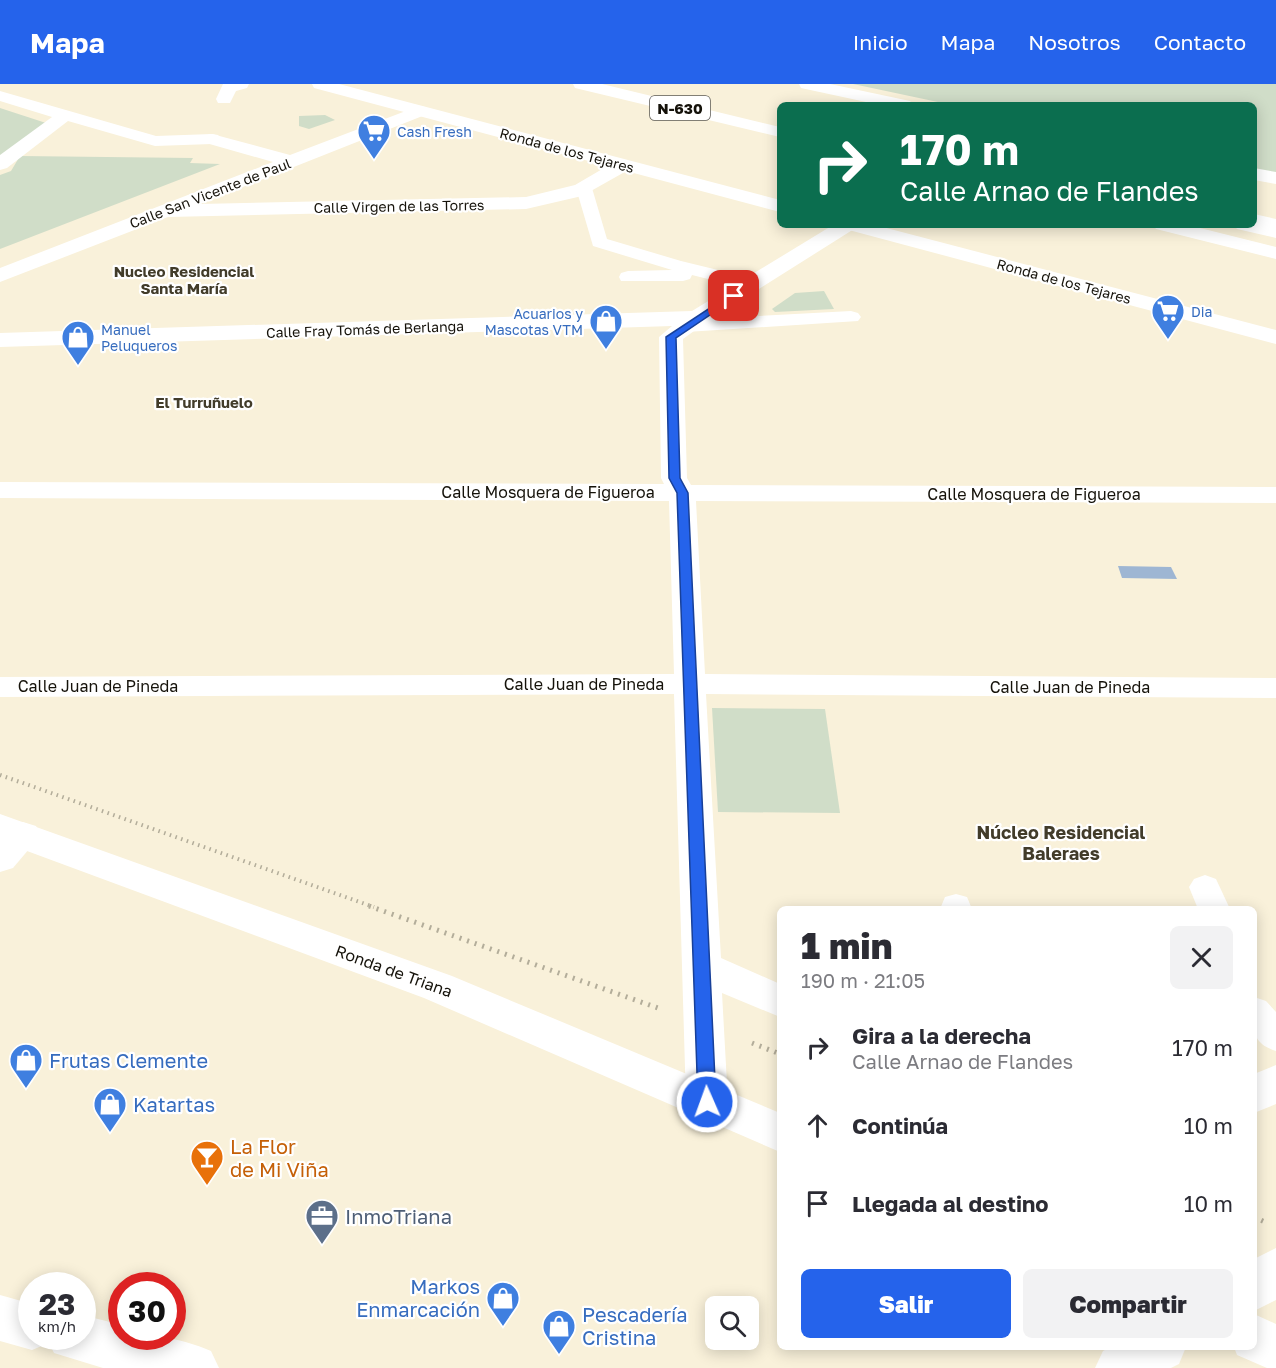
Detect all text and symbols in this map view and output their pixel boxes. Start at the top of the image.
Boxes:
text: Mapa [30,26,105,59]
text: Inicio [853,29,908,55]
text: Mapa [941,29,995,55]
text: Nosotros [1028,29,1121,55]
text: Contacto [1154,29,1246,55]
road number: N-630 [650,96,710,120]
supermarket icon: Cash Fresh [356,113,392,160]
place label: Cash Fresh [397,123,472,140]
street label: Ronda de los Tejares [498,124,636,176]
text: 170 m [900,124,1019,174]
icon: right [801,126,879,204]
street label: Calle San Vicente de Paul [127,154,293,232]
text: Calle Arnao de Flandes [900,175,1199,207]
street label: Calle Virgen de las Torres [313,196,485,216]
street label: Ronda de los Tejares [995,255,1133,307]
district label: Nucleo Residencial Santa María [114,262,254,297]
pin [708,270,759,321]
icon: arrive [717,279,750,312]
supermarket icon: Dia [1150,293,1186,340]
shop icon: Acuarios y Mascotas VTM [588,303,624,350]
place label: Dia [1191,303,1212,320]
place label: Acuarios y Mascotas VTM [485,305,583,338]
street label: Calle Fray Tomás de Berlanga [266,317,464,341]
shop icon: Manuel Peluqueros [60,319,96,366]
place label: Manuel Peluqueros [101,321,177,354]
district label: El Turruñuelo [155,393,253,411]
street label: Calle Mosquera de Figueroa [441,482,655,502]
street label: Calle Mosquera de Figueroa [927,484,1141,504]
street label: Calle Juan de Pineda [504,674,664,694]
street label: Calle Juan de Pineda [18,676,178,696]
street label: Calle Juan de Pineda [990,677,1150,697]
district label: Núcleo Residencial Baleraes [977,821,1145,864]
text: 1 min [801,924,892,967]
button: close [1170,926,1233,989]
street label: Ronda de Triana [333,941,455,1001]
text: 190 m · 21:05 [801,968,925,992]
text: Gira a la derecha [852,1022,1031,1049]
icon: right [801,1031,834,1064]
text: 170 m [1172,1034,1233,1061]
shop icon: Frutas Clemente [8,1042,44,1089]
place label: Frutas Clemente [49,1048,208,1072]
text: Calle Arnao de Flandes [852,1049,1073,1073]
position arrow [675,1070,739,1134]
shop icon: Katartas [92,1086,128,1133]
place label: Katartas [133,1092,215,1116]
icon: ahead [801,1109,834,1142]
text: Continúa [852,1112,948,1139]
text: 10 m [1184,1112,1233,1139]
place label: La Flor de Mi Viña [230,1134,329,1181]
bar icon: La Flor de Mi Viña [189,1139,225,1186]
icon: arrive [801,1187,834,1220]
text: Llegada al destino [852,1190,1049,1217]
text: 10 m [1184,1190,1233,1217]
office icon: InmoTriana [304,1198,340,1245]
place label: InmoTriana [345,1204,452,1228]
button: Salir [801,1269,1011,1338]
button: Compartir [1023,1269,1233,1338]
speed limit sign: 30 [108,1272,186,1350]
place label: Markos Enmarcación [356,1274,480,1321]
shop icon: Markos Enmarcación [485,1280,521,1327]
text: 23 [39,1286,75,1322]
map controls [705,1296,759,1350]
button: search [705,1296,759,1350]
place label: Pescadería Cristina [582,1302,688,1349]
shop icon: Pescadería Cristina [541,1308,577,1355]
text: km/h [38,1317,76,1335]

